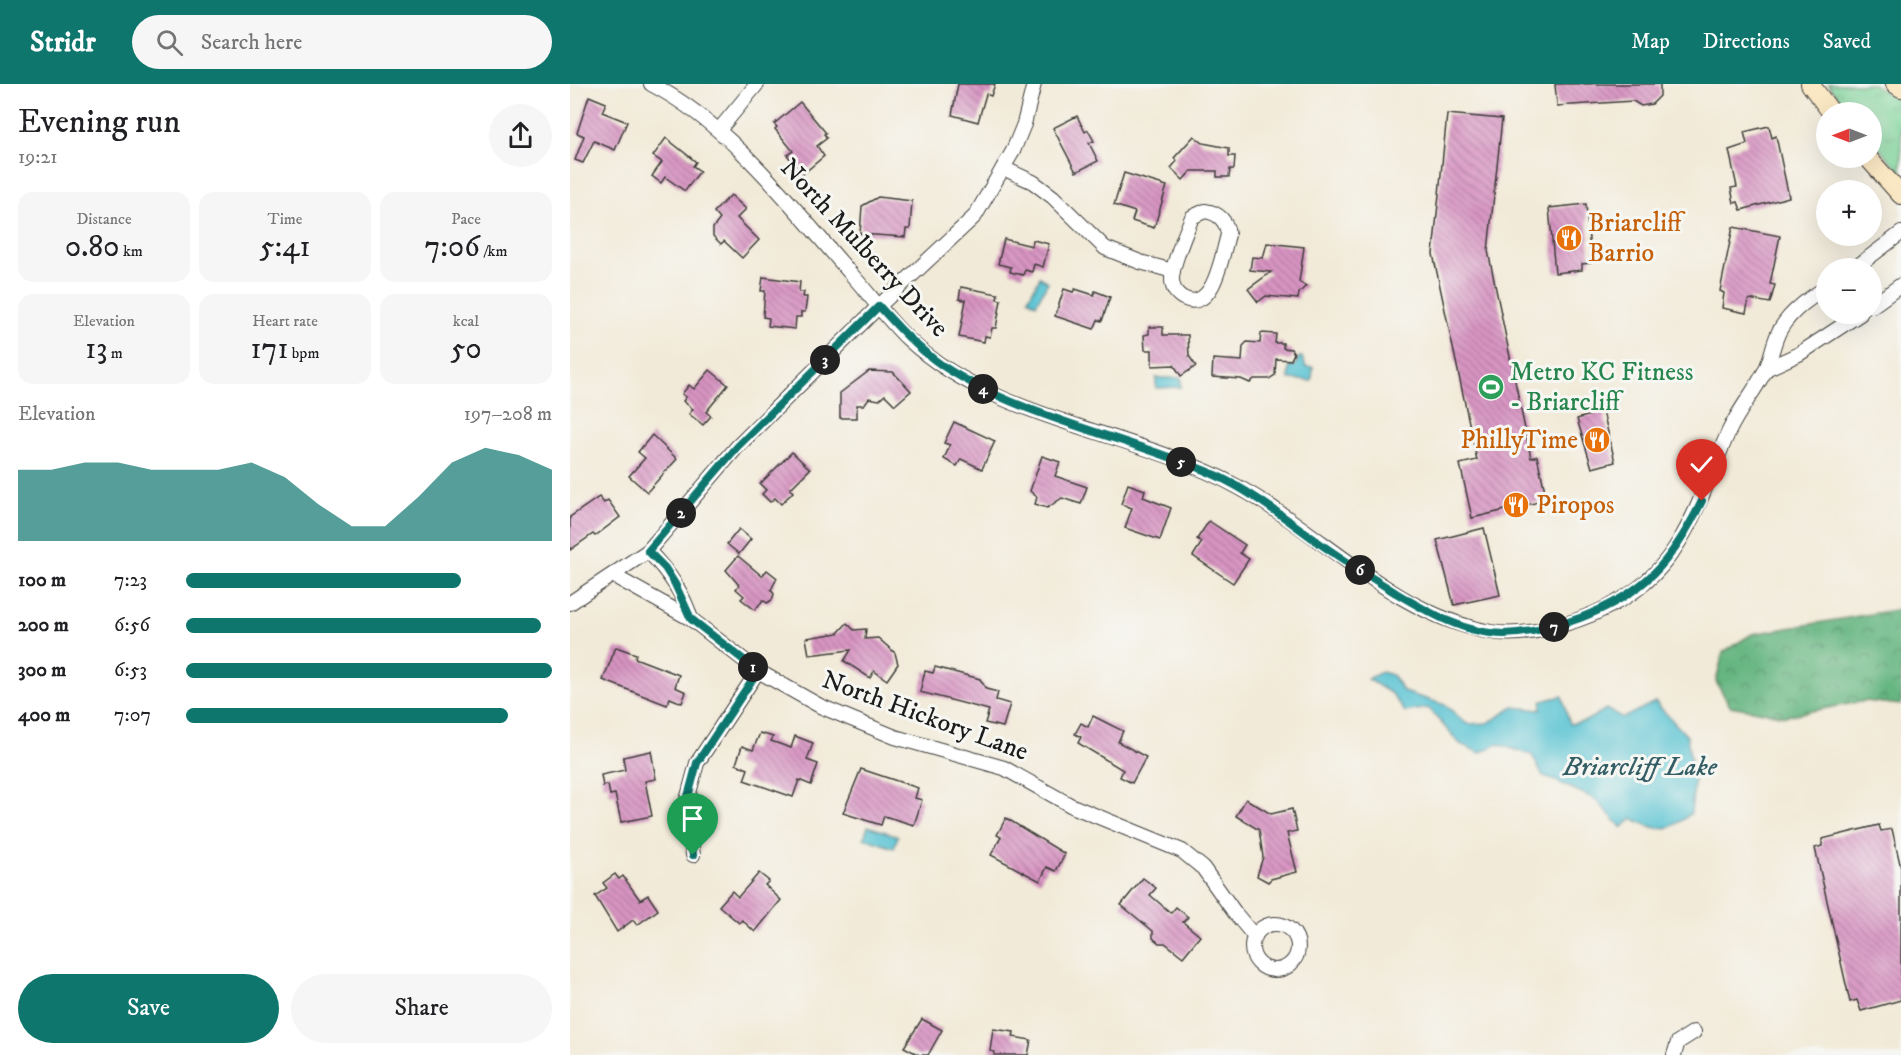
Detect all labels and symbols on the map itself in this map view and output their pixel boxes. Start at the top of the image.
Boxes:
north arrow [1816,102,1882,168]
street label: North Mulberry Drive [773,152,955,344]
place label: Briarcliff Barrio [1588,207,1686,270]
restaurant icon: Briarcliff Barrio [1554,223,1584,253]
pin: 3 [810,345,840,375]
place label: Metro KC Fitness - Briarcliff [1510,356,1693,419]
sports icon: Metro KC Fitness - Briarcliff [1476,372,1506,402]
pin: 4 [968,374,998,404]
place label: PhillyTime [1460,424,1578,457]
restaurant icon: PhillyTime [1582,425,1612,455]
pin [1676,439,1727,501]
pin: 5 [1166,447,1196,477]
place label: Piropos [1536,489,1615,522]
restaurant icon: Piropos [1501,490,1531,520]
pin: 2 [666,498,696,528]
pin: 6 [1345,555,1375,585]
pin: 7 [1539,612,1569,642]
pin: 1 [738,652,768,682]
street label: North Hickory Lane [817,663,1033,769]
water label: Briarcliff Lake [1562,750,1718,784]
pin [667,793,718,855]

